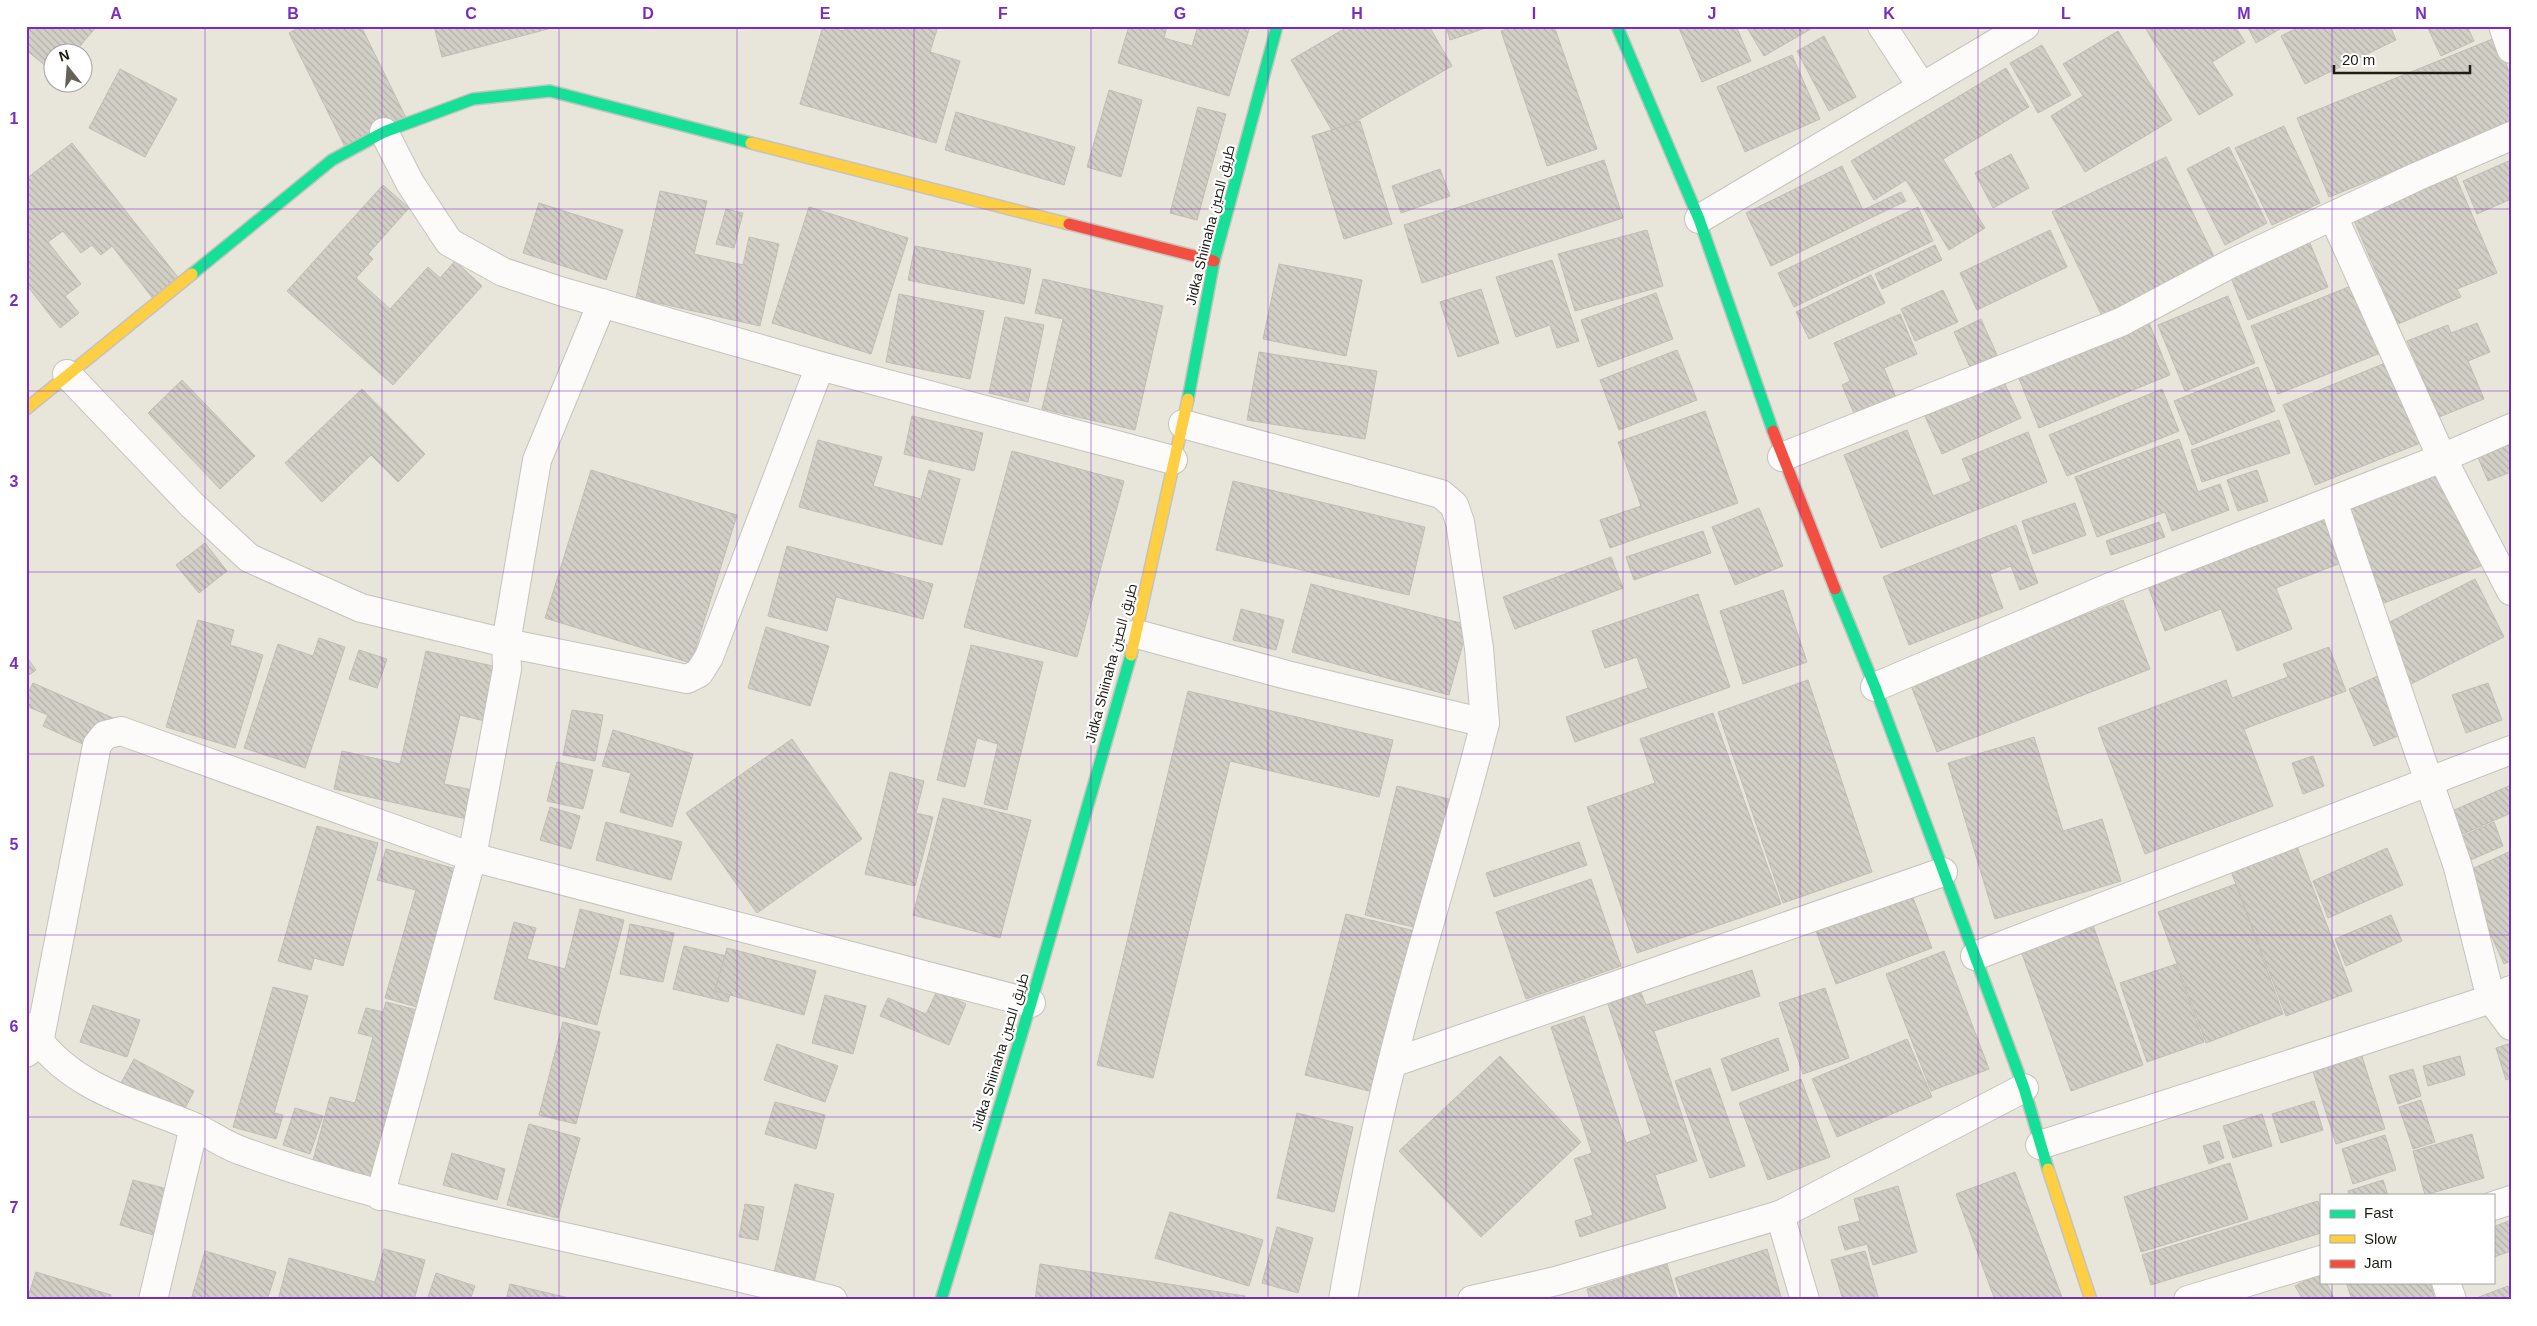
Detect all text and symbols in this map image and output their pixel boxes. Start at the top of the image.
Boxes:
text: A [110,5,122,22]
text: B [287,5,299,22]
text: C [465,5,477,22]
text: D [642,5,654,22]
text: E [820,5,831,22]
text: F [998,5,1008,22]
text: G [1174,5,1186,22]
text: H [1351,5,1363,22]
text: I [1532,5,1536,22]
text: J [1708,5,1716,22]
text: K [1883,5,1895,22]
text: L [2061,5,2071,22]
text: M [2237,5,2251,22]
text: N [2415,5,2427,22]
north arrow [42,42,92,92]
scale bar [2334,42,2471,74]
text: N [57,46,71,65]
text: 20 m [2342,51,2375,68]
text: 1 [10,110,19,127]
street label: Jidka Shiinaha طريق الصين [1182,143,1239,307]
text: 2 [10,292,19,309]
text: 3 [10,473,19,490]
street label: Jidka Shiinaha طريق الصين [1082,582,1141,745]
text: 4 [10,655,19,672]
text: 5 [10,836,19,853]
street label: Jidka Shiinaha طريق الصين [968,971,1033,1133]
text: 6 [10,1018,19,1035]
legend [2320,1194,2494,1284]
text: 7 [10,1199,19,1216]
text: Fast [2364,1204,2394,1221]
text: Slow [2364,1230,2397,1247]
text: Jam [2364,1254,2392,1271]

